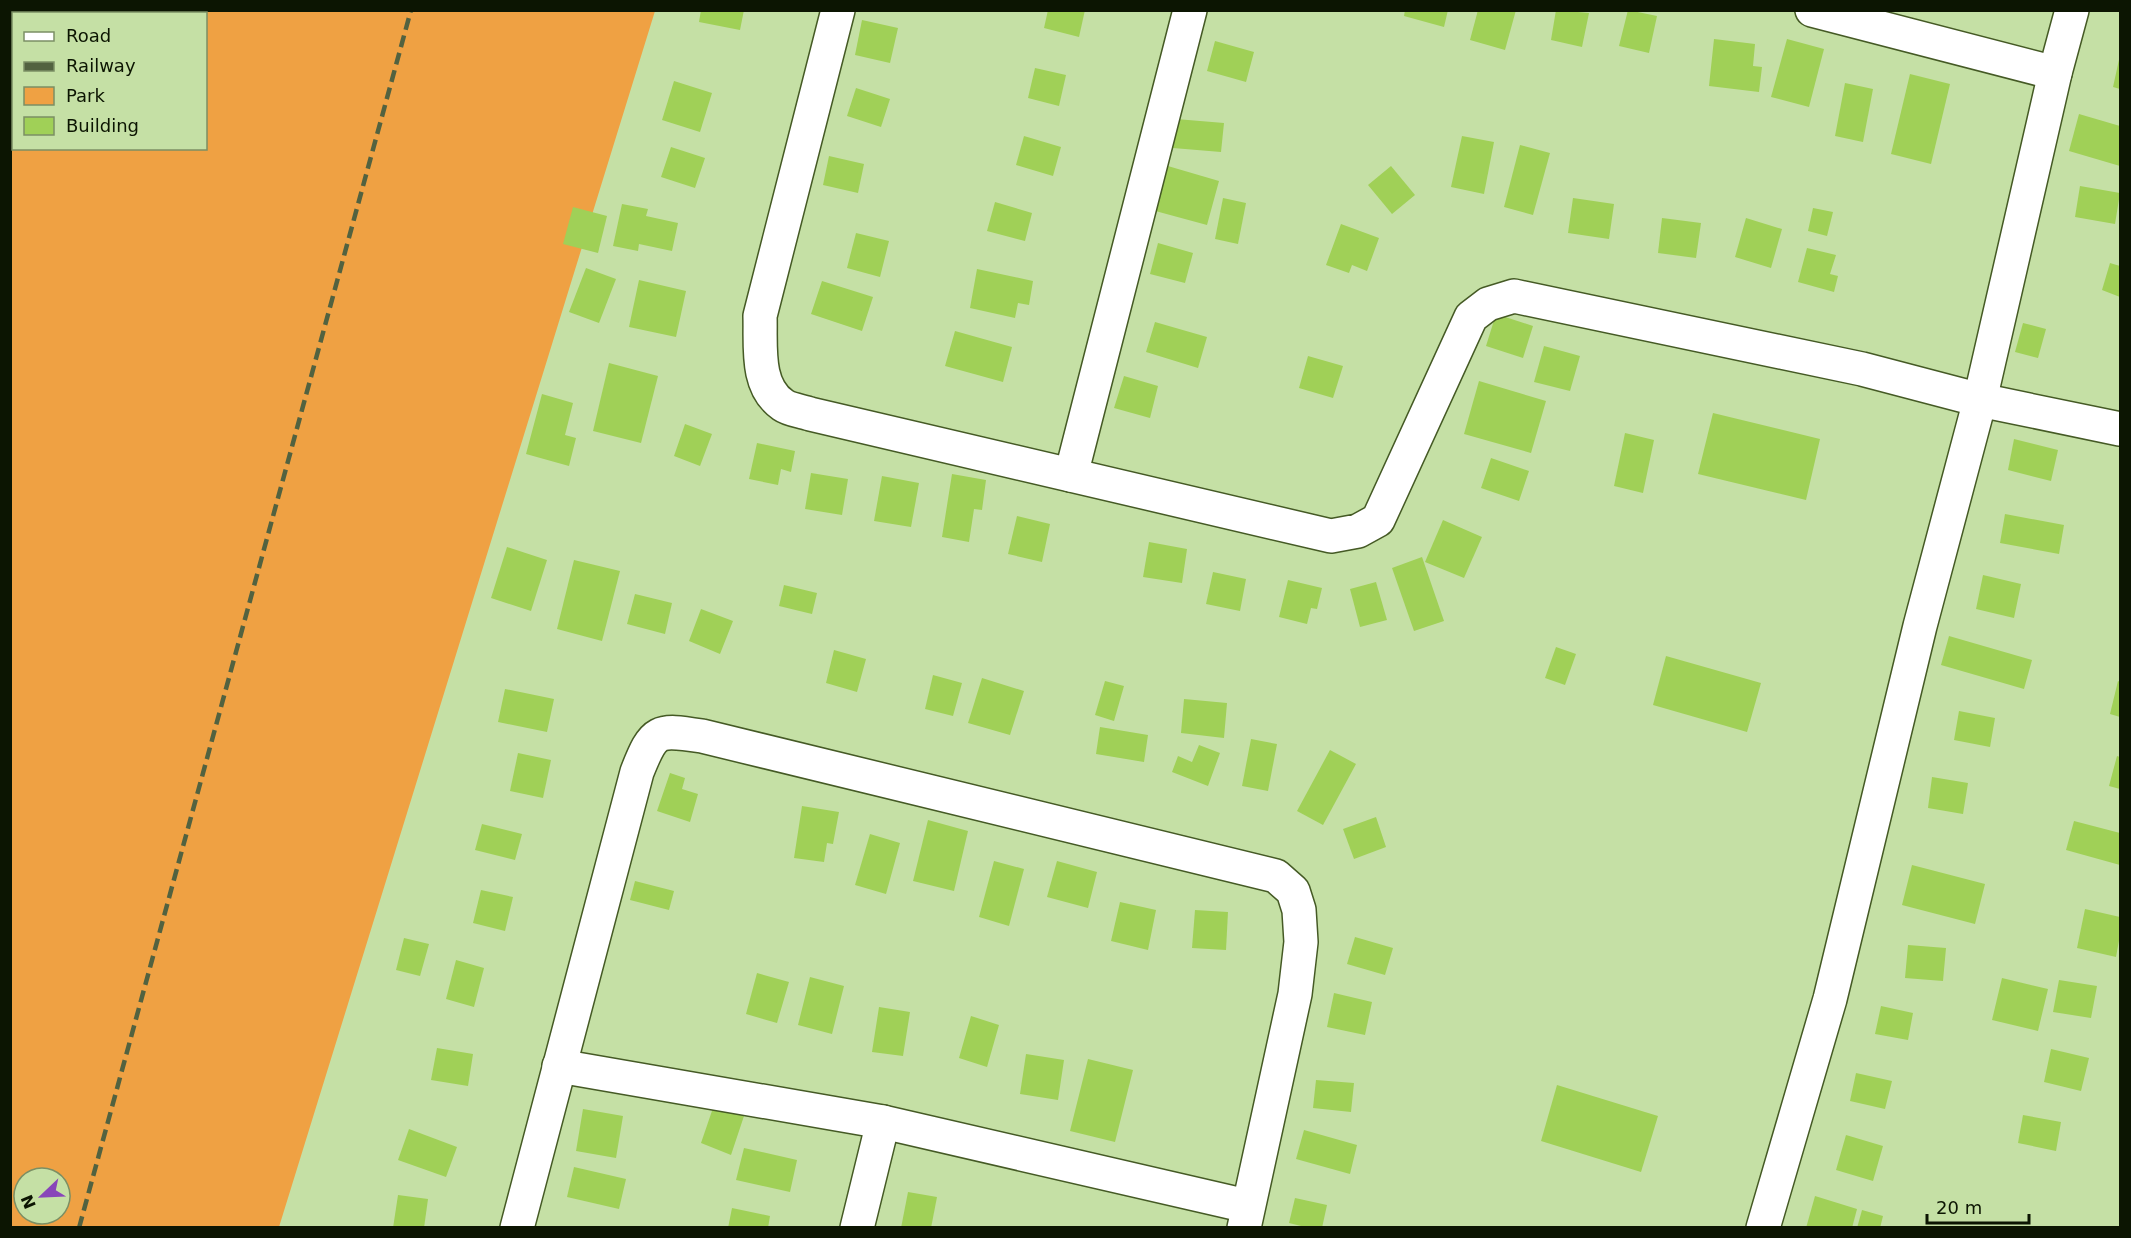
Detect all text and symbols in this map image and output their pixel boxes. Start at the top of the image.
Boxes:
legend [12,12,207,150]
text: Road [66,25,111,46]
text: Railway [66,55,136,76]
text: Park [66,85,105,106]
text: Building [66,115,139,136]
north arrow [12,1166,72,1226]
scale bar [1927,1187,2029,1225]
text: N [17,1192,40,1212]
text: 20 m [1936,1197,1982,1218]

